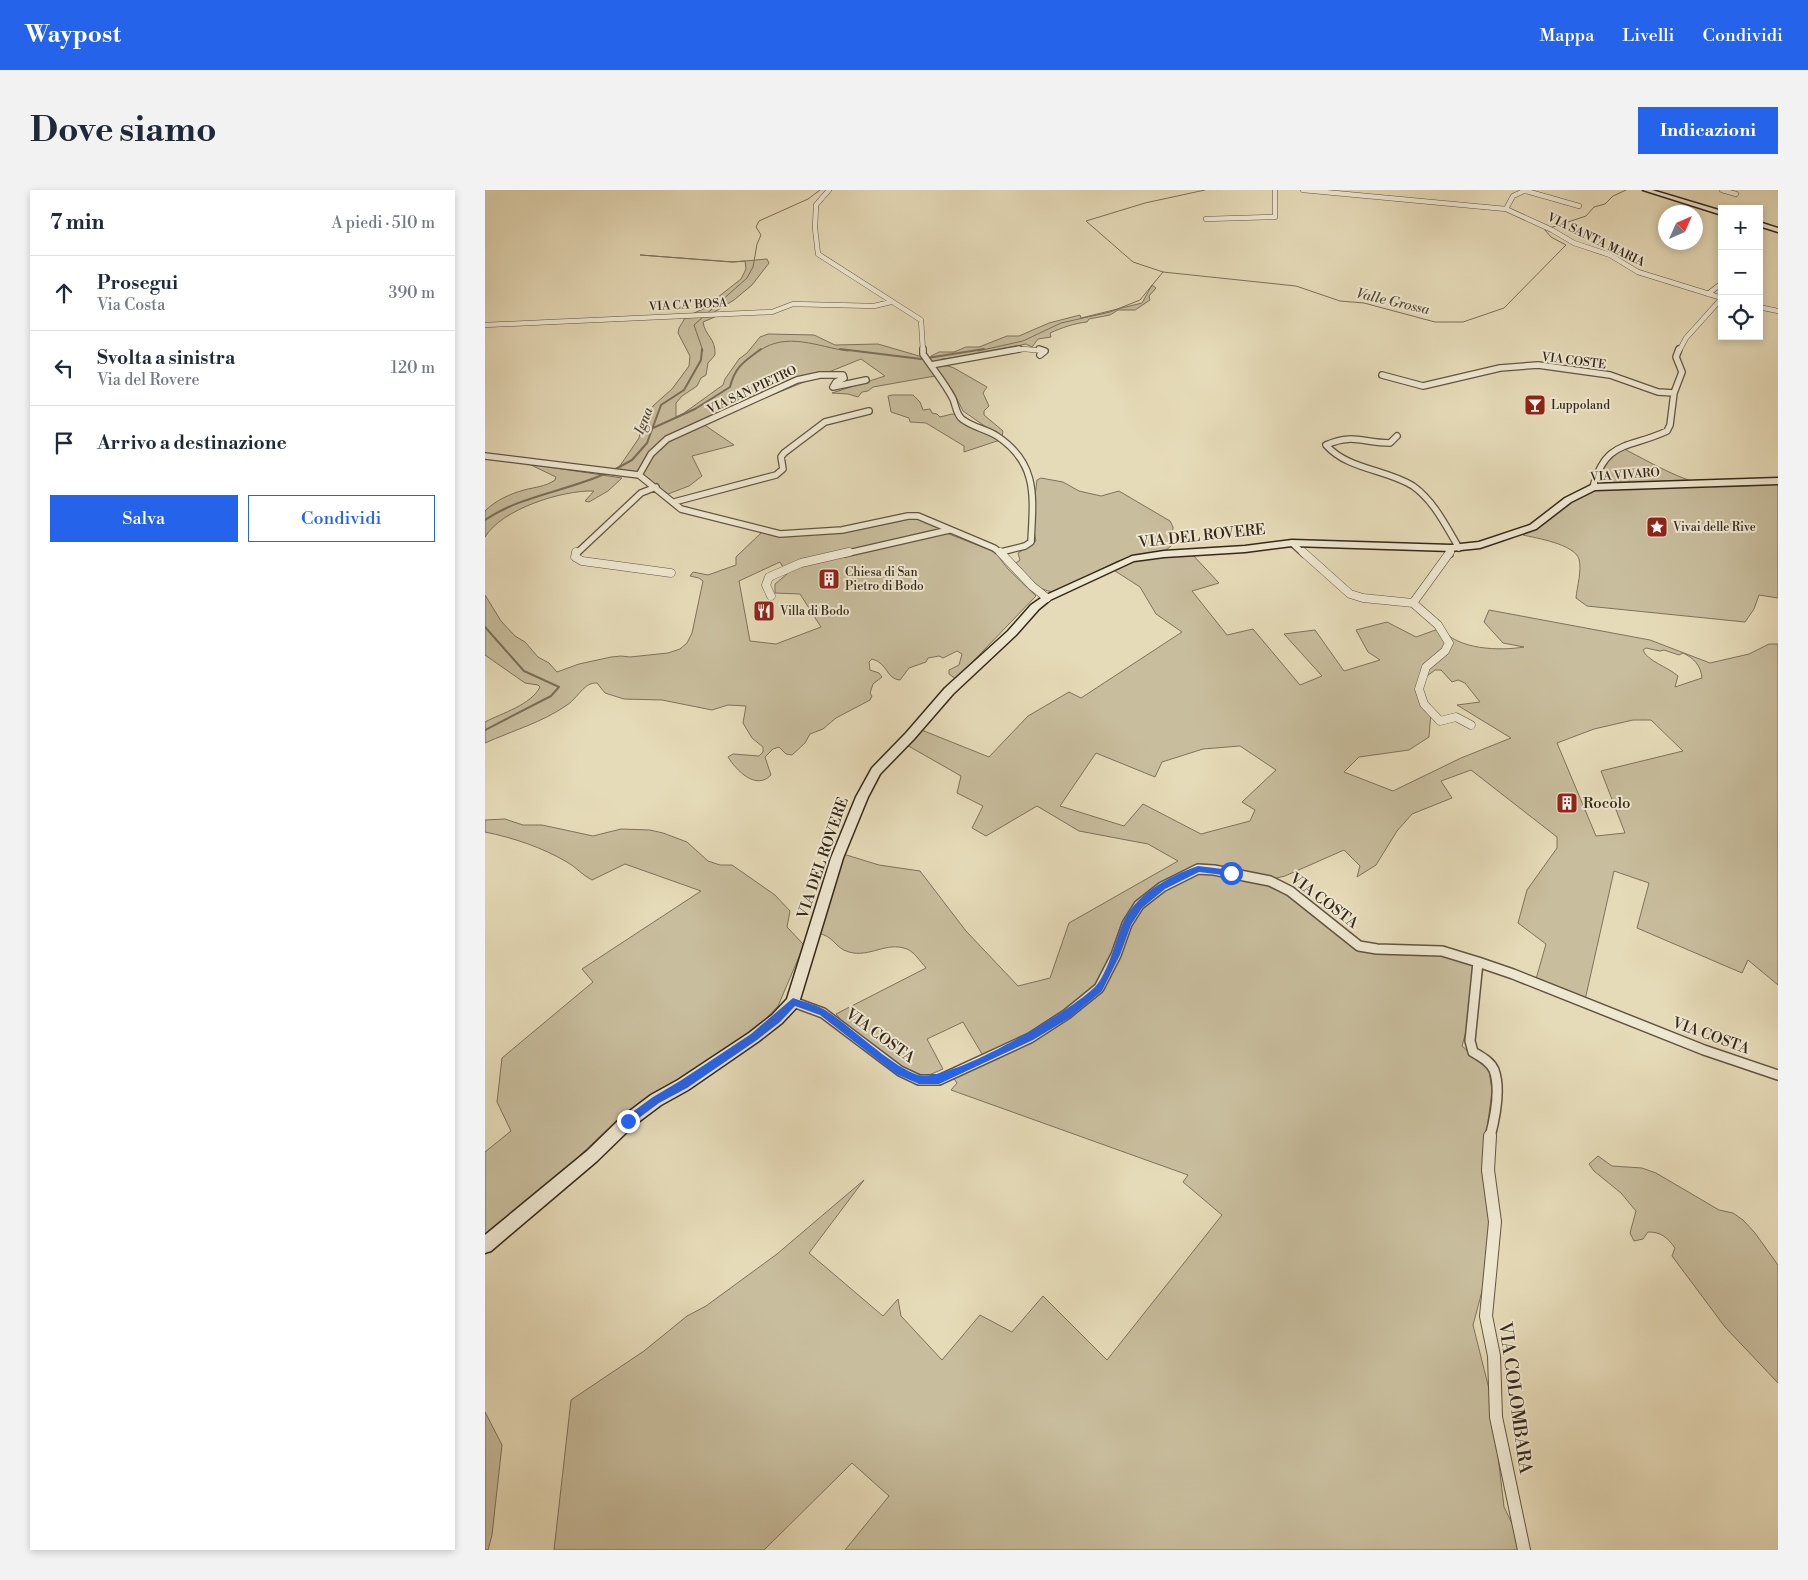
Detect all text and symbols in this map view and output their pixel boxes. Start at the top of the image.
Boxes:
text: Waypost [25,20,121,50]
text: Mappa [1539,24,1594,47]
text: Livelli [1622,24,1675,47]
text: Condividi [1703,24,1783,47]
button: Indicazioni [1638,107,1778,154]
text: Dove siamo [30,109,217,152]
north arrow [1658,205,1703,250]
map controls [1718,205,1763,340]
button: + [1718,205,1763,250]
street label: VIA SANTA MARIA [1544,209,1648,270]
text: 7 min [50,210,104,236]
text: A piedi · 510 m [331,213,435,233]
button: − [1718,250,1763,295]
text: Prosegui [97,271,178,295]
icon: ahead [50,279,78,307]
text: 390 m [389,283,435,303]
water label: Valle Grossa [1355,285,1432,319]
text: Via Costa [97,295,165,315]
street label: VIA CA' BOSA [647,295,728,315]
button: locate [1718,295,1763,340]
text: Svolta a sinistra [97,346,235,370]
street label: VIA COSTE [1540,349,1607,372]
icon: left [50,354,78,382]
text: 120 m [391,358,435,378]
street label: VIA SAN PIETRO [704,363,799,418]
text: Via del Rovere [97,370,200,390]
bar icon: Luppoland [1523,393,1547,417]
place label: Luppoland [1551,398,1610,413]
water label: Igna [630,405,657,438]
icon: arrive [50,429,78,457]
text: Arrivo a destinazione [97,431,287,455]
street label: VIA VIVARO [1589,465,1660,485]
button: Salva [50,495,238,542]
button: Condividi [248,495,435,542]
place icon: Vivai delle Rive [1645,515,1669,539]
street label: VIA DEL ROVERE [1137,520,1266,552]
place label: Vivai delle Rive [1672,520,1756,535]
place label: Chiesa di San Pietro di Bodo [845,565,924,594]
building icon: Chiesa di San Pietro di Bodo [817,567,841,591]
restaurant icon: Villa di Bodo [752,599,776,623]
place label: Villa di Bodo [779,604,850,619]
building icon: Rocolo [1555,791,1579,815]
place label: Rocolo [1583,794,1631,813]
street label: VIA DEL ROVERE [793,795,853,922]
route start [1220,862,1243,885]
street label: VIA COSTA [1285,869,1363,933]
street label: VIA COSTA [841,1004,919,1068]
street label: VIA COSTA [1669,1013,1753,1059]
route end [617,1110,640,1133]
street label: VIA COLOMBARA [1493,1320,1537,1476]

